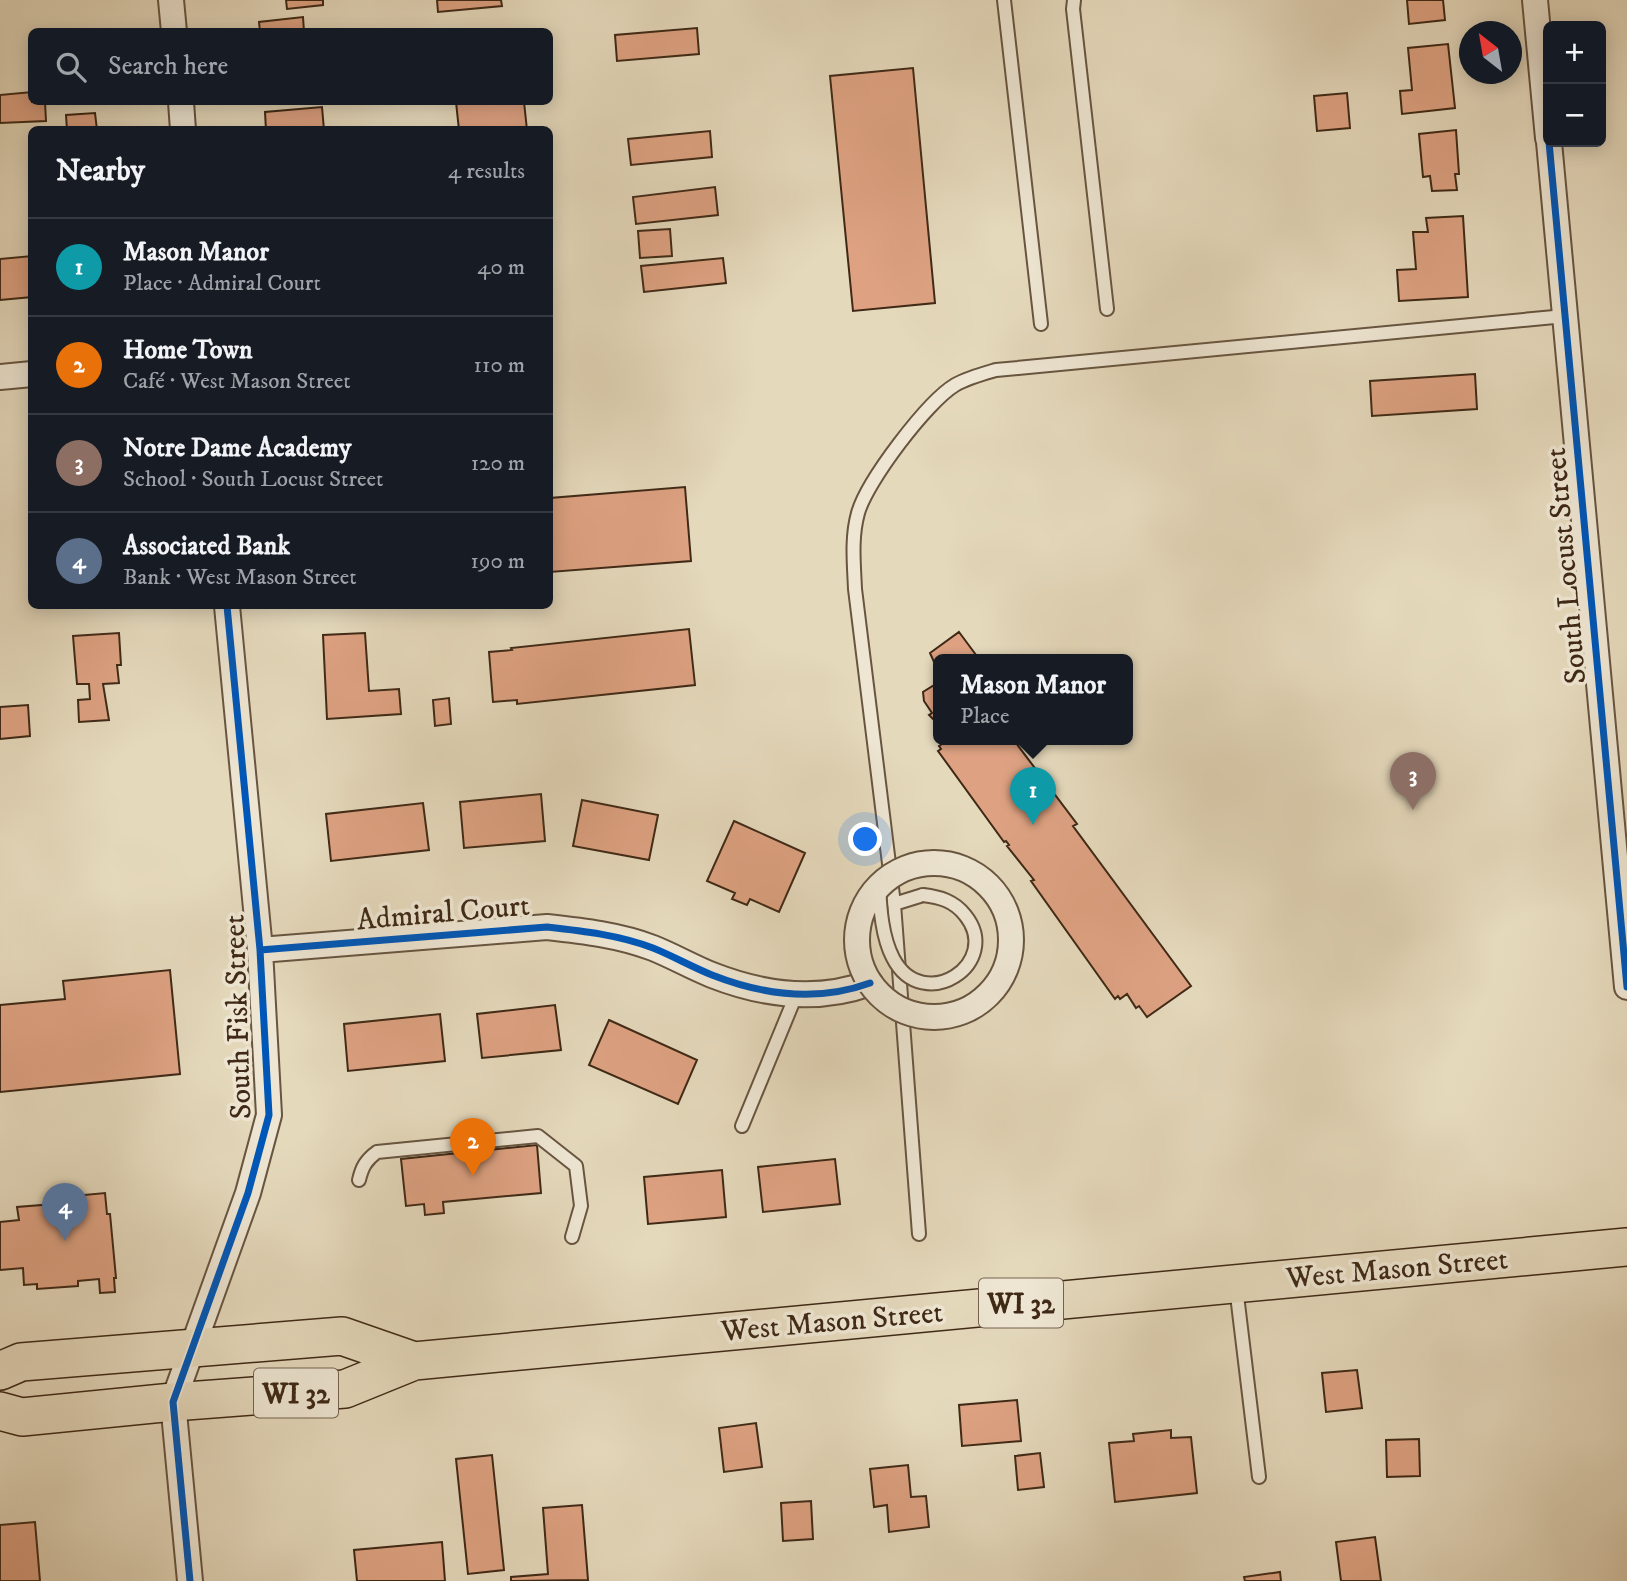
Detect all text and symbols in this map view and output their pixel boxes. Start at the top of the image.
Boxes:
north arrow [1459,21,1522,84]
map controls [1543,21,1606,147]
button: + [1543,21,1606,84]
search box [28,28,553,105]
icon: search [52,48,90,86]
text: Search here [108,50,228,83]
button: − [1543,84,1606,147]
text: Nearby [56,153,145,190]
text: 4 results [448,157,525,186]
text: Mason Manor [123,236,269,269]
text: 1 [75,253,83,282]
text: 40 m [477,253,525,282]
text: Place · Admiral Court [123,269,321,298]
text: Home Town [123,334,253,367]
text: 2 [73,351,85,380]
text: 110 m [474,351,525,380]
text: Café · West Mason Street [123,367,351,396]
text: Notre Dame Academy [123,432,351,465]
street label: South Locust Street [1538,446,1595,686]
text: 3 [75,449,83,478]
text: 120 m [471,449,525,478]
text: School · South Locust Street [123,465,383,494]
text: Associated Bank [123,530,290,563]
text: 4 [72,547,86,576]
text: 190 m [471,547,525,576]
text: Bank · West Mason Street [123,563,357,592]
popup [933,654,1133,745]
text: Mason Manor [960,669,1106,702]
text: Place [960,702,1009,731]
pin: 3 [1390,752,1436,810]
pin: 1 [1010,767,1056,825]
your location [848,822,882,856]
street label: Admiral Court [355,888,531,939]
street label: South Fisk Street [216,914,261,1120]
pin: 2 [450,1118,496,1176]
pin: 4 [42,1183,88,1241]
street label: West Mason Street [1284,1241,1510,1298]
road number: WI 32 [979,1278,1063,1328]
street label: West Mason Street [719,1294,945,1351]
road number: WI 32 [254,1368,338,1418]

